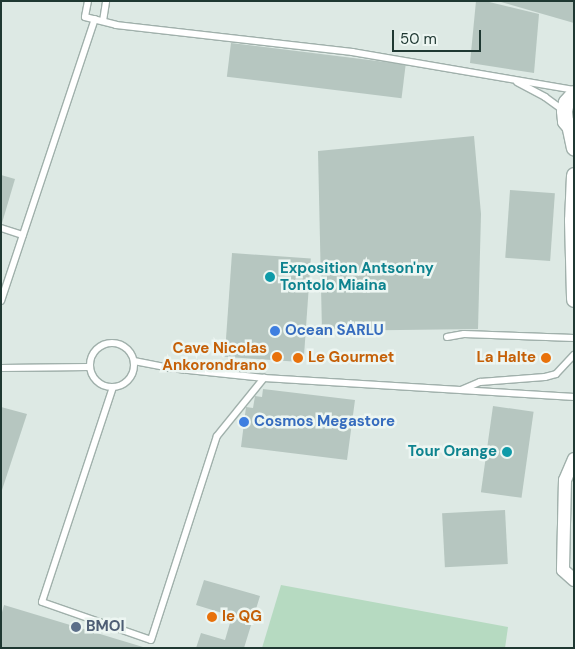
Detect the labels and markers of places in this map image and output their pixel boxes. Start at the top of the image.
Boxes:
place label: Exposition Antson'ny Tontolo Miaina [280,259,434,294]
marker: Exposition Antson'ny Tontolo Miaina [264,271,276,283]
place label: Ocean SARLU [285,322,384,340]
marker: Ocean SARLU [269,325,281,337]
place label: Cave Nicolas Ankorondrano [162,339,267,374]
place label: Le Gourmet [308,349,394,367]
place label: La Halte [476,349,536,367]
marker: Cave Nicolas Ankorondrano [271,351,283,363]
marker: Le Gourmet [292,352,304,364]
marker: La Halte [540,352,552,364]
place label: Cosmos Megastore [254,413,395,431]
marker: Cosmos Megastore [238,416,250,428]
place label: Tour Orange [408,443,497,461]
marker: Tour Orange [501,446,513,458]
place label: le QG [222,608,262,626]
marker: le QG [206,611,218,623]
place label: BMOI [86,618,125,636]
marker: BMOI [70,621,82,633]

